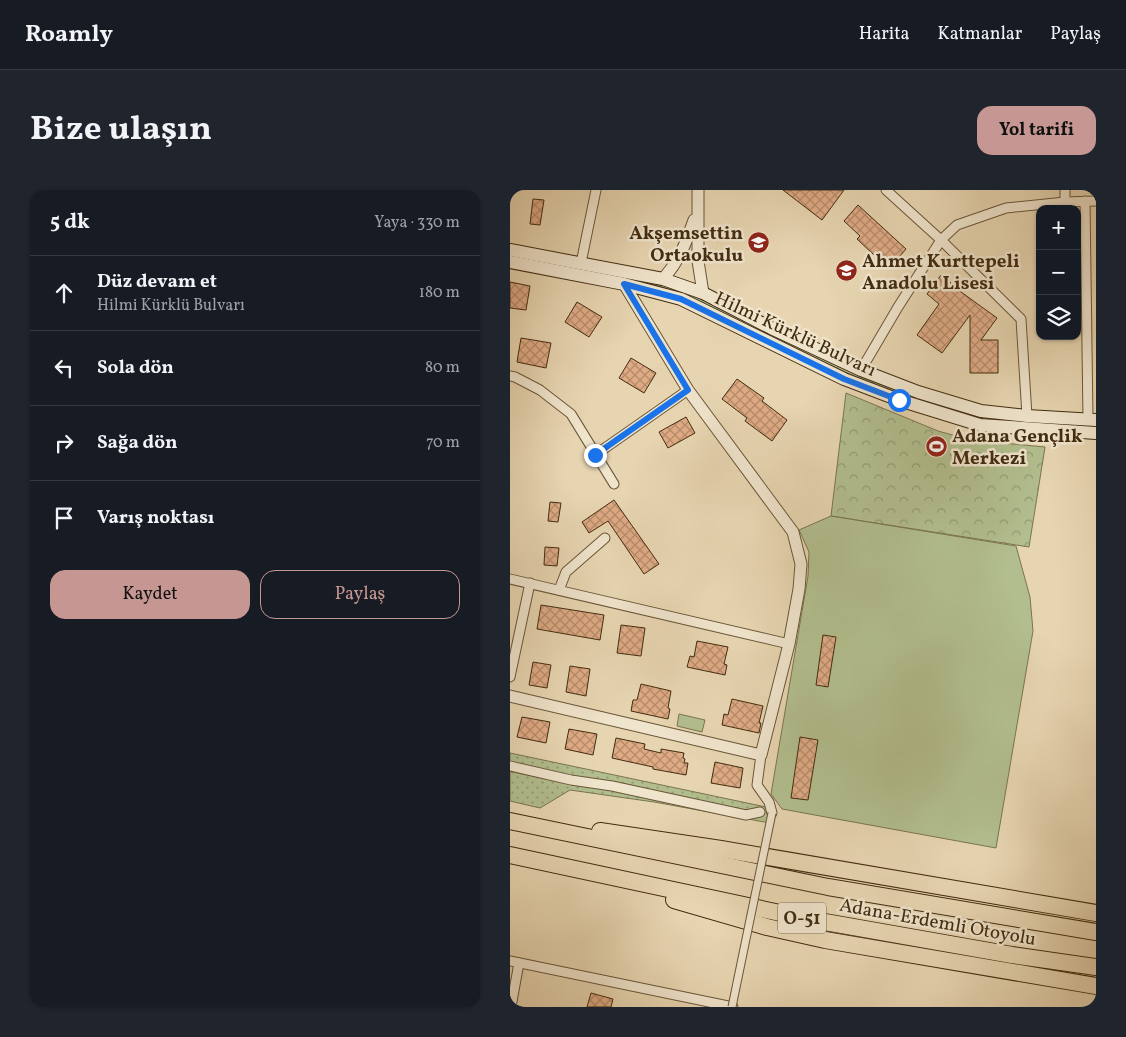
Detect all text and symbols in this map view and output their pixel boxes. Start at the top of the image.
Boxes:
text: Roamly [25,18,113,52]
text: Harita [859,22,910,47]
text: Katmanlar [938,22,1022,47]
text: Paylaş [1050,22,1101,47]
text: Bize ulaşın [30,106,212,154]
button: Yol tarifi [977,106,1096,155]
map controls [1036,205,1081,340]
button: + [1036,205,1081,250]
text: 5 dk [50,208,90,237]
text: Yaya · 330 m [374,212,460,234]
place label: Akşemsettin Ortaokulu [629,221,743,269]
school or university icon: Akşemsettin Ortaokulu [747,231,771,255]
place label: Ahmet Kurttepeli Anadolu Lisesi [862,249,1020,297]
button: − [1036,250,1081,295]
school or university icon: Ahmet Kurttepeli Anadolu Lisesi [834,259,858,283]
text: Düz devam et [97,269,217,295]
icon: ahead [50,279,78,307]
text: 180 m [419,282,460,304]
street label: Hilmi Kürklü Bulvarı [710,286,880,384]
text: Hilmi Kürklü Bulvarı [97,295,245,317]
button: layers [1036,295,1081,340]
icon: left [50,354,78,382]
text: Sola dön [97,355,174,381]
text: 80 m [425,357,460,379]
route start [888,389,911,412]
place label: Adana Gençlik Merkezi [952,424,1083,472]
icon: right [50,429,78,457]
text: Sağa dön [97,430,177,456]
text: 70 m [426,432,460,454]
sports icon: Adana Gençlik Merkezi [924,434,948,458]
route end [584,444,607,467]
icon: arrive [50,504,78,532]
text: Varış noktası [97,505,214,531]
button: Kaydet [50,570,250,619]
button: Paylaş [260,570,460,619]
street label: Adana-Erdemli Otoyolu [837,893,1038,953]
road number: O-51 [778,902,826,934]

